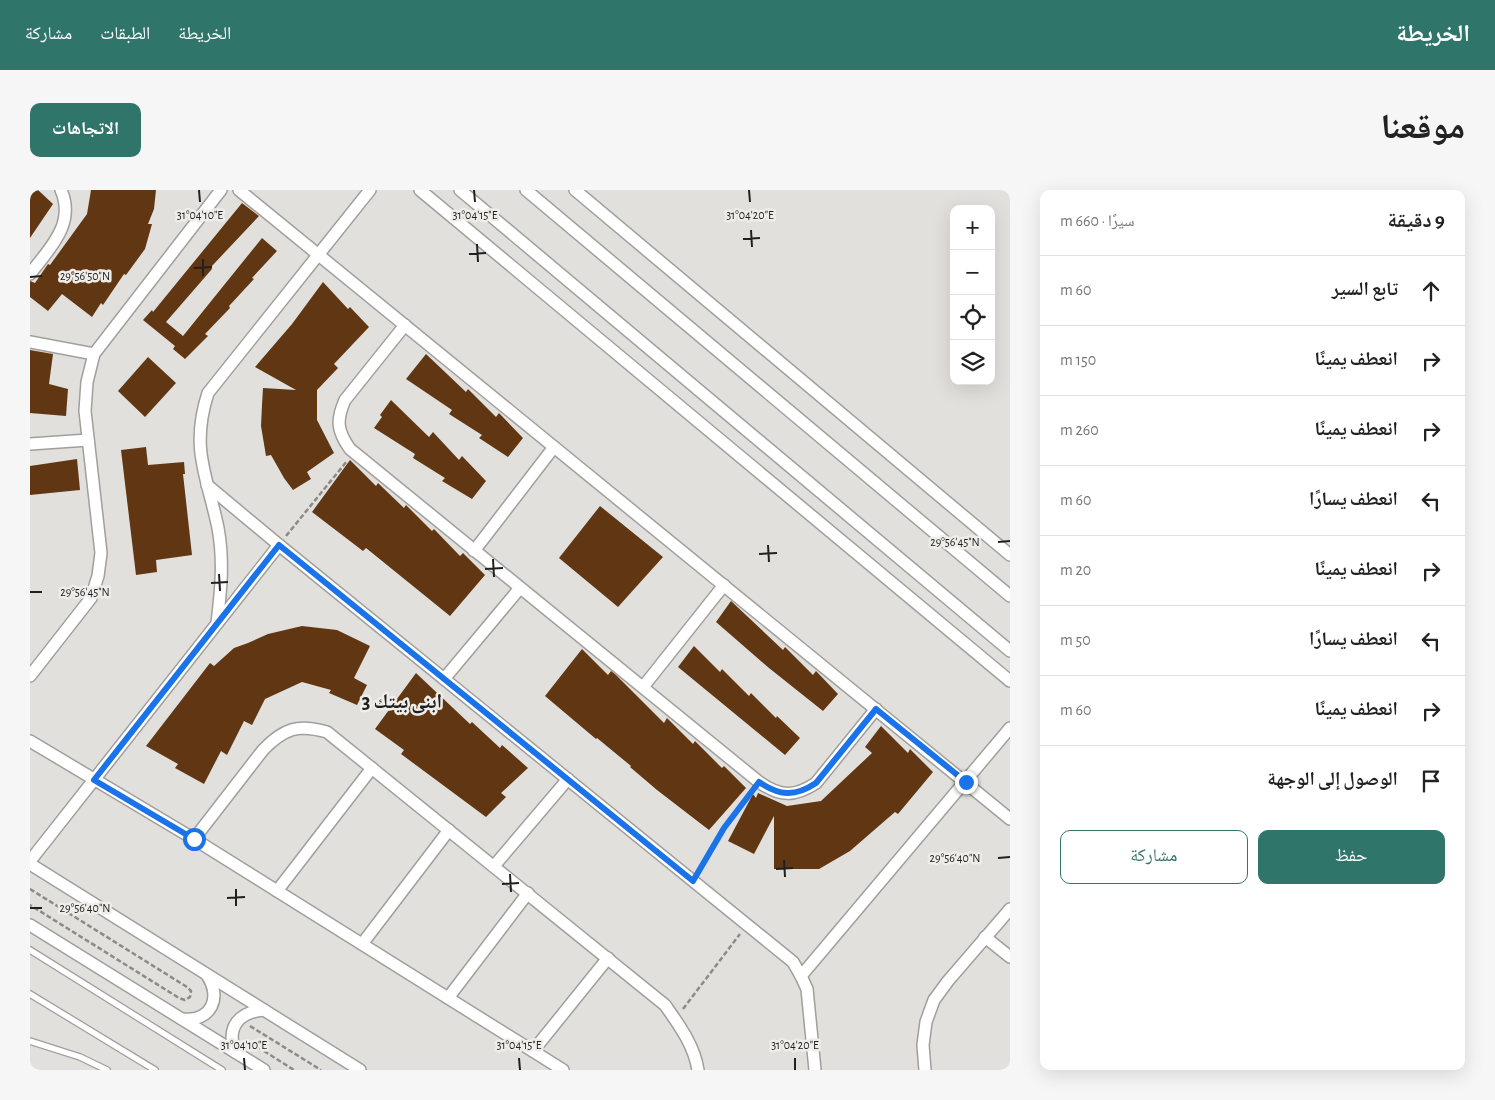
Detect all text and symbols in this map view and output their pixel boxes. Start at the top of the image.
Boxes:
text: الخريطة [1396,22,1470,46]
text: مشاركة [25,25,72,43]
text: الطبقات [100,25,150,43]
text: الخريطة [178,25,231,43]
button: الاتجاهات [30,103,141,157]
text: موقعنا [1380,110,1465,145]
map controls [950,205,995,385]
button: + [950,205,995,250]
text: 31°04'10"E [177,209,223,221]
text: 31°04'15"E [453,209,498,221]
text: 31°04'20"E [726,209,774,221]
text: 9 دقيقة [1388,210,1445,231]
text: سيرًا · 660 m [1060,213,1134,229]
button: − [950,250,995,295]
text: 29°56'50"N [60,270,110,282]
icon: ahead [1417,277,1445,305]
text: تابع السير [1332,280,1398,299]
text: 60 m [1060,282,1091,298]
button: locate [950,295,995,340]
button: layers [950,340,995,385]
icon: right [1417,347,1445,375]
text: انعطف يمينًا [1315,350,1398,369]
text: 150 m [1060,352,1096,368]
icon: right [1417,417,1445,445]
text: انعطف يمينًا [1315,420,1398,439]
text: 260 m [1060,422,1099,438]
icon: left [1417,487,1445,515]
text: انعطف يسارًا [1309,490,1398,509]
text: 60 m [1060,492,1091,508]
text: 29°56'45"N [930,536,980,548]
icon: right [1417,557,1445,585]
text: انعطف يمينًا [1315,560,1398,579]
text: 20 m [1060,562,1091,578]
text: 29°56'45"N [60,586,110,598]
icon: left [1417,627,1445,655]
text: انعطف يسارًا [1309,630,1398,649]
text: 50 m [1060,632,1091,648]
district label: ابنى بيتك 3 [362,692,442,714]
icon: right [1417,697,1445,725]
text: انعطف يمينًا [1315,700,1398,719]
text: 60 m [1060,702,1091,718]
icon: arrive [1417,767,1445,795]
text: الوصول إلى الوجهة [1267,770,1398,789]
route end [955,771,978,794]
route start [183,828,206,851]
button: مشاركة [1060,830,1248,884]
button: حفظ [1258,830,1445,884]
text: 29°56'40"N [930,852,980,864]
text: 29°56'40"N [60,902,110,914]
text: 31°04'10"E [221,1039,267,1051]
text: 31°04'15"E [497,1039,542,1051]
text: 31°04'20"E [771,1039,819,1051]

